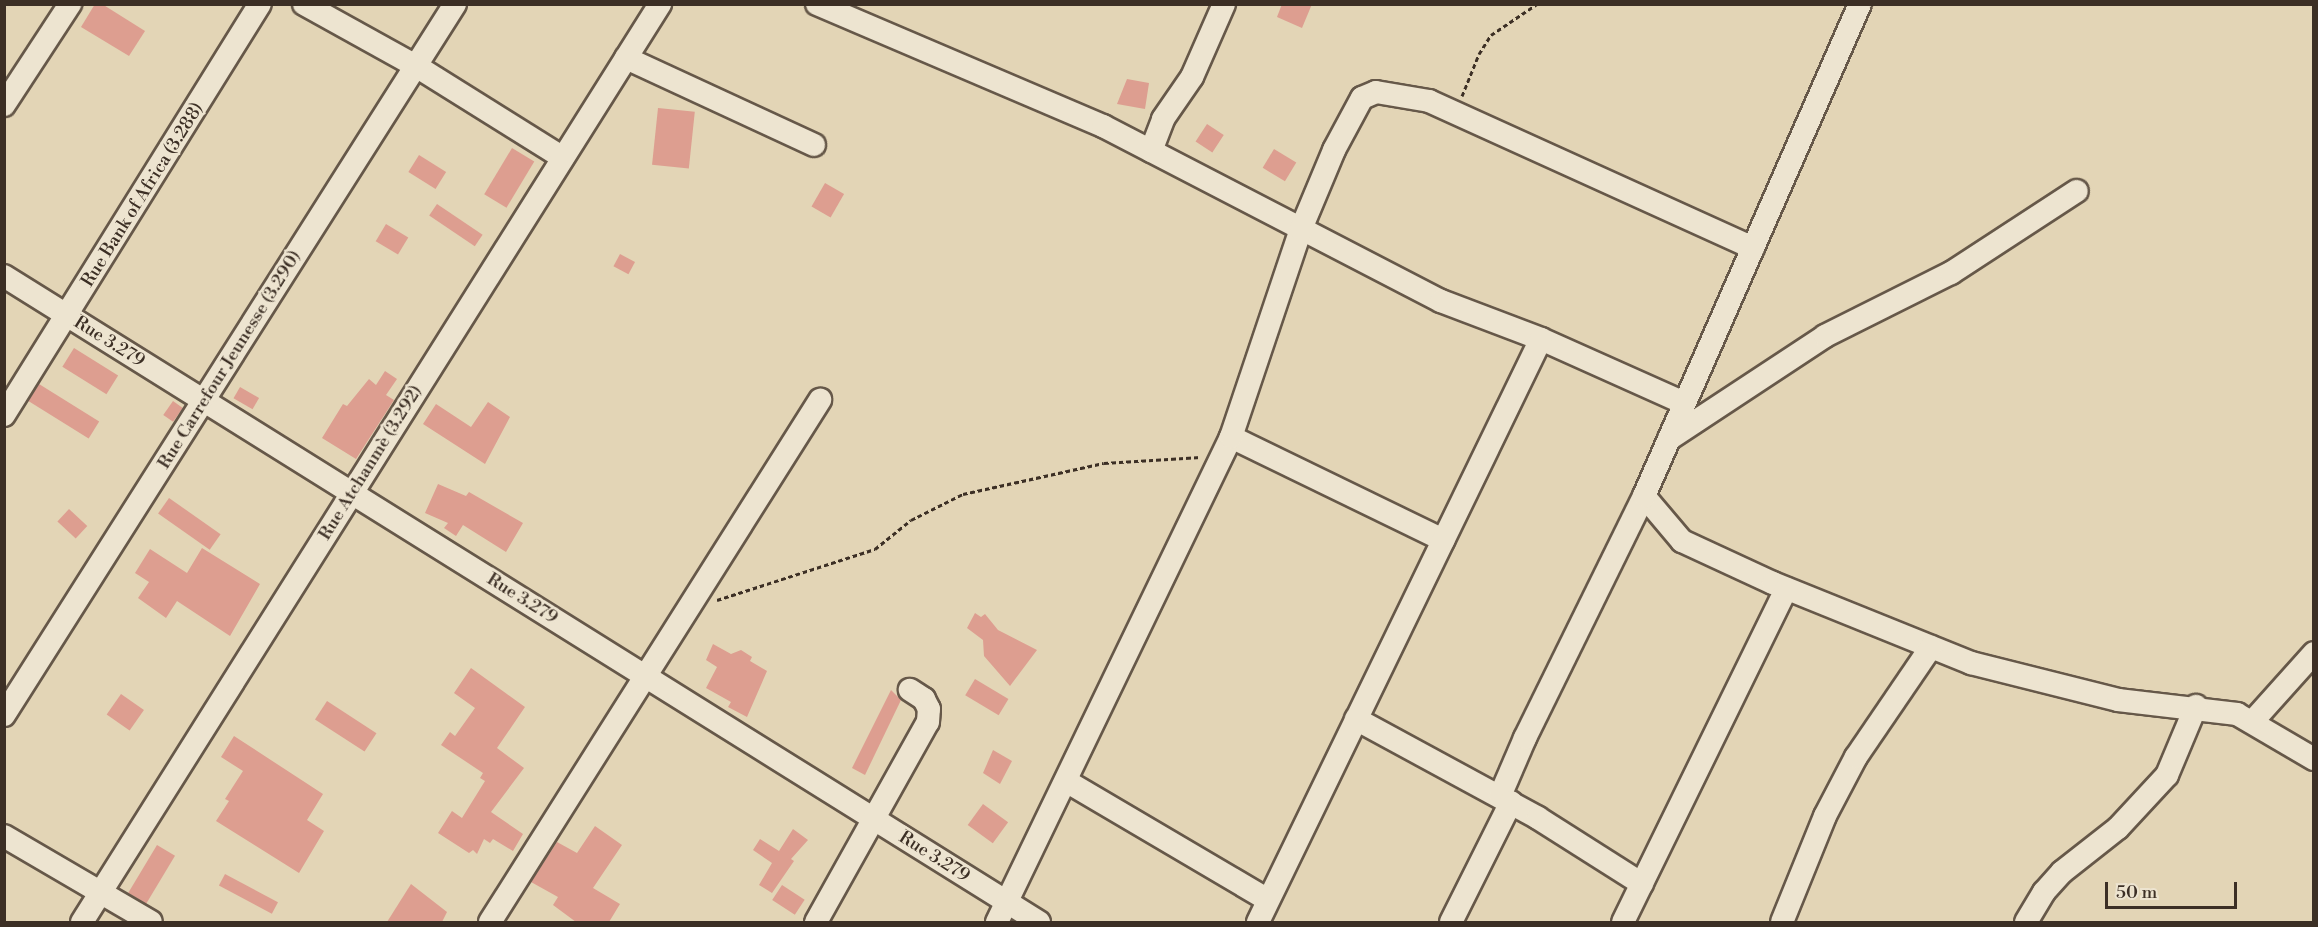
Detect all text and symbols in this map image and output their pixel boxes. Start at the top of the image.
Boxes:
street label: Rue Bank of Africa (3.288) [77,99,209,291]
street label: Rue Carrefour Jeunesse (3.290) [154,247,306,473]
street label: Rue 3.279 [70,312,148,372]
street label: Rue Atchanmè (3.292) [315,382,427,544]
street label: Rue 3.279 [483,569,561,629]
street label: Rue 3.279 [895,827,973,887]
scale bar [2108,870,2240,908]
text: 50 m [2116,881,2157,904]

